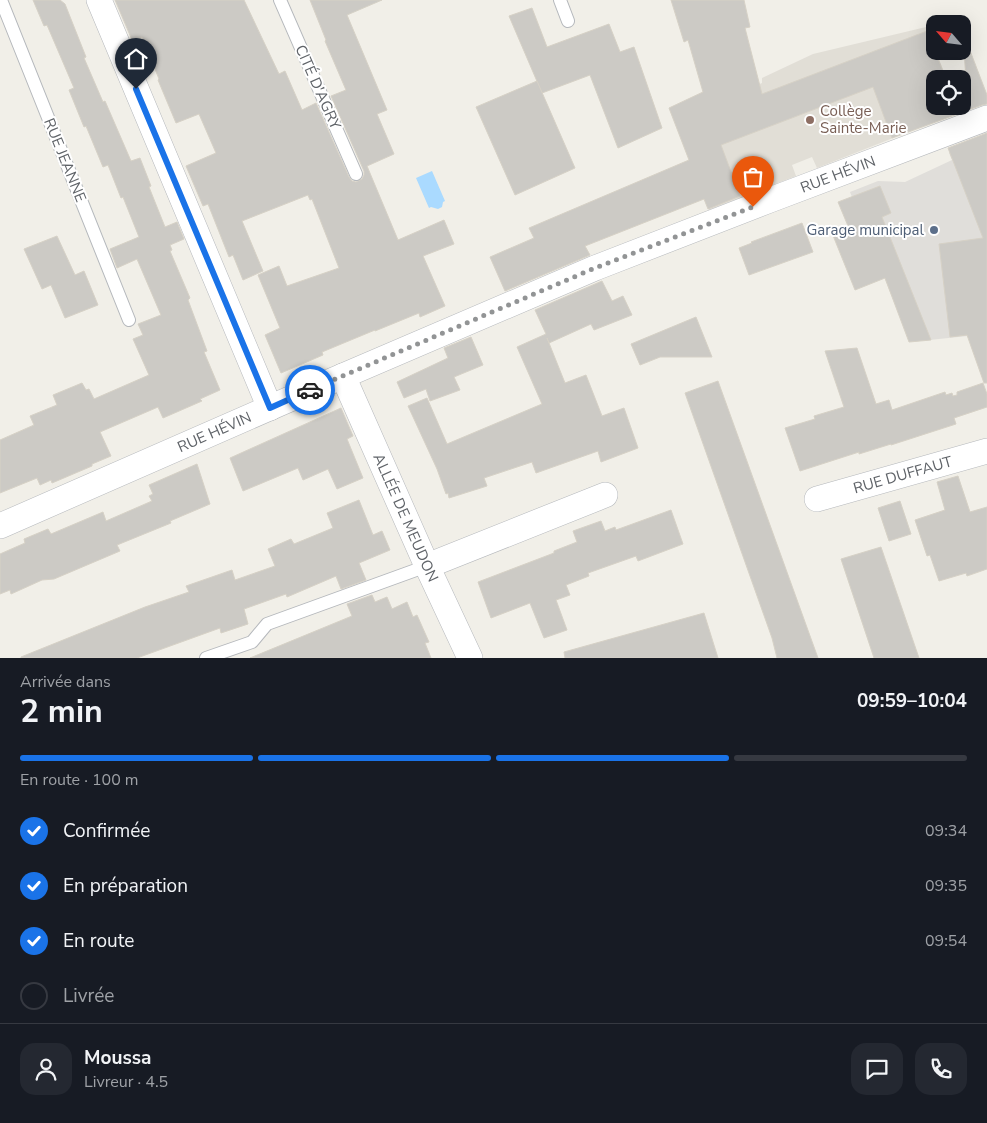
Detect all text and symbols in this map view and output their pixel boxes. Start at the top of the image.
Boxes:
north arrow [926,15,971,60]
map controls [926,15,971,115]
pin [115,38,157,89]
street label: CITÉ D'AGRY [290,42,346,133]
icon: home [122,45,150,73]
button: locate [926,70,971,115]
place label: Collège Sainte-Marie [820,101,906,138]
marker: Collège Sainte-Marie [804,114,816,126]
street label: RUE JEANNE [39,115,91,205]
street label: RUE HÉVIN [798,151,878,198]
pin [732,156,774,207]
icon: bag [739,163,767,191]
place label: Garage municipal [806,220,925,240]
marker: Garage municipal [928,224,940,236]
courier [285,365,335,415]
icon: car [296,376,324,404]
street label: RUE HÉVIN [174,407,255,457]
street label: ALLÉE DE MEUDON [369,450,443,585]
street label: RUE DUFFAUT [851,451,954,498]
text: Arrivée dans [20,671,111,693]
text: 09:59–10:04 [857,688,967,714]
text: 2 min [20,690,103,733]
text: En route · 100 m [20,769,139,791]
icon: check [20,817,48,845]
text: Confirmée [63,818,150,844]
text: 09:34 [925,820,967,842]
icon: check [20,872,48,900]
text: En préparation [63,873,188,899]
text: 09:35 [925,875,967,897]
icon: check [20,927,48,955]
text: En route [63,928,134,954]
text: 09:54 [925,930,967,952]
text: Livrée [63,983,114,1009]
button: person [20,1043,72,1095]
button: chat [851,1043,903,1095]
button: phone [915,1043,967,1095]
text: Moussa [84,1045,151,1071]
text: Livreur · 4.5 [84,1071,168,1093]

